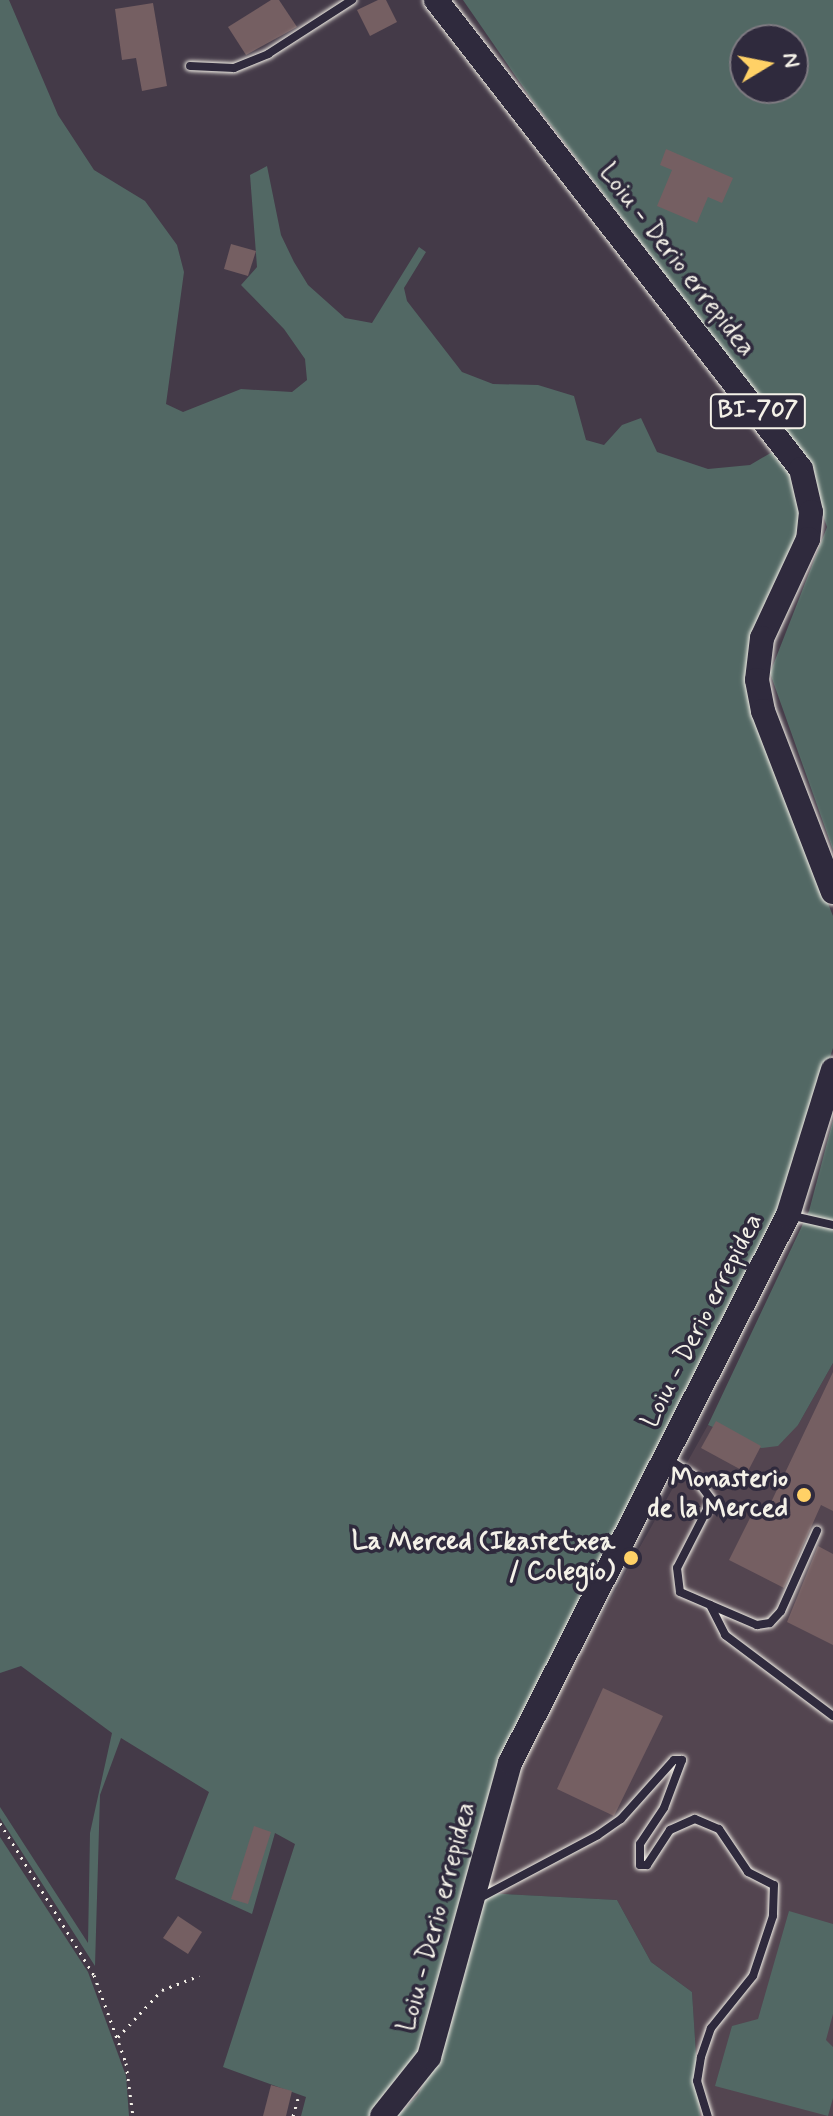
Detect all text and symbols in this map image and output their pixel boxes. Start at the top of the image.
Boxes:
north arrow [729,24,809,104]
text: N [776,51,806,70]
street label: Loiu - Derio errepidea [591,158,761,364]
road number: BI-707 [708,391,808,431]
street label: Loiu - Derio errepidea [635,1209,771,1433]
place label: Monasterio de la Merced [649,1464,788,1526]
marker: Monasterio de la Merced [795,1486,813,1504]
place label: La Merced (Ikastetxea / Colegio) [355,1527,615,1588]
marker: La Merced (Ikastetxea / Colegio) [622,1549,640,1567]
street label: Loiu - Derio errepidea [392,1799,484,2035]

